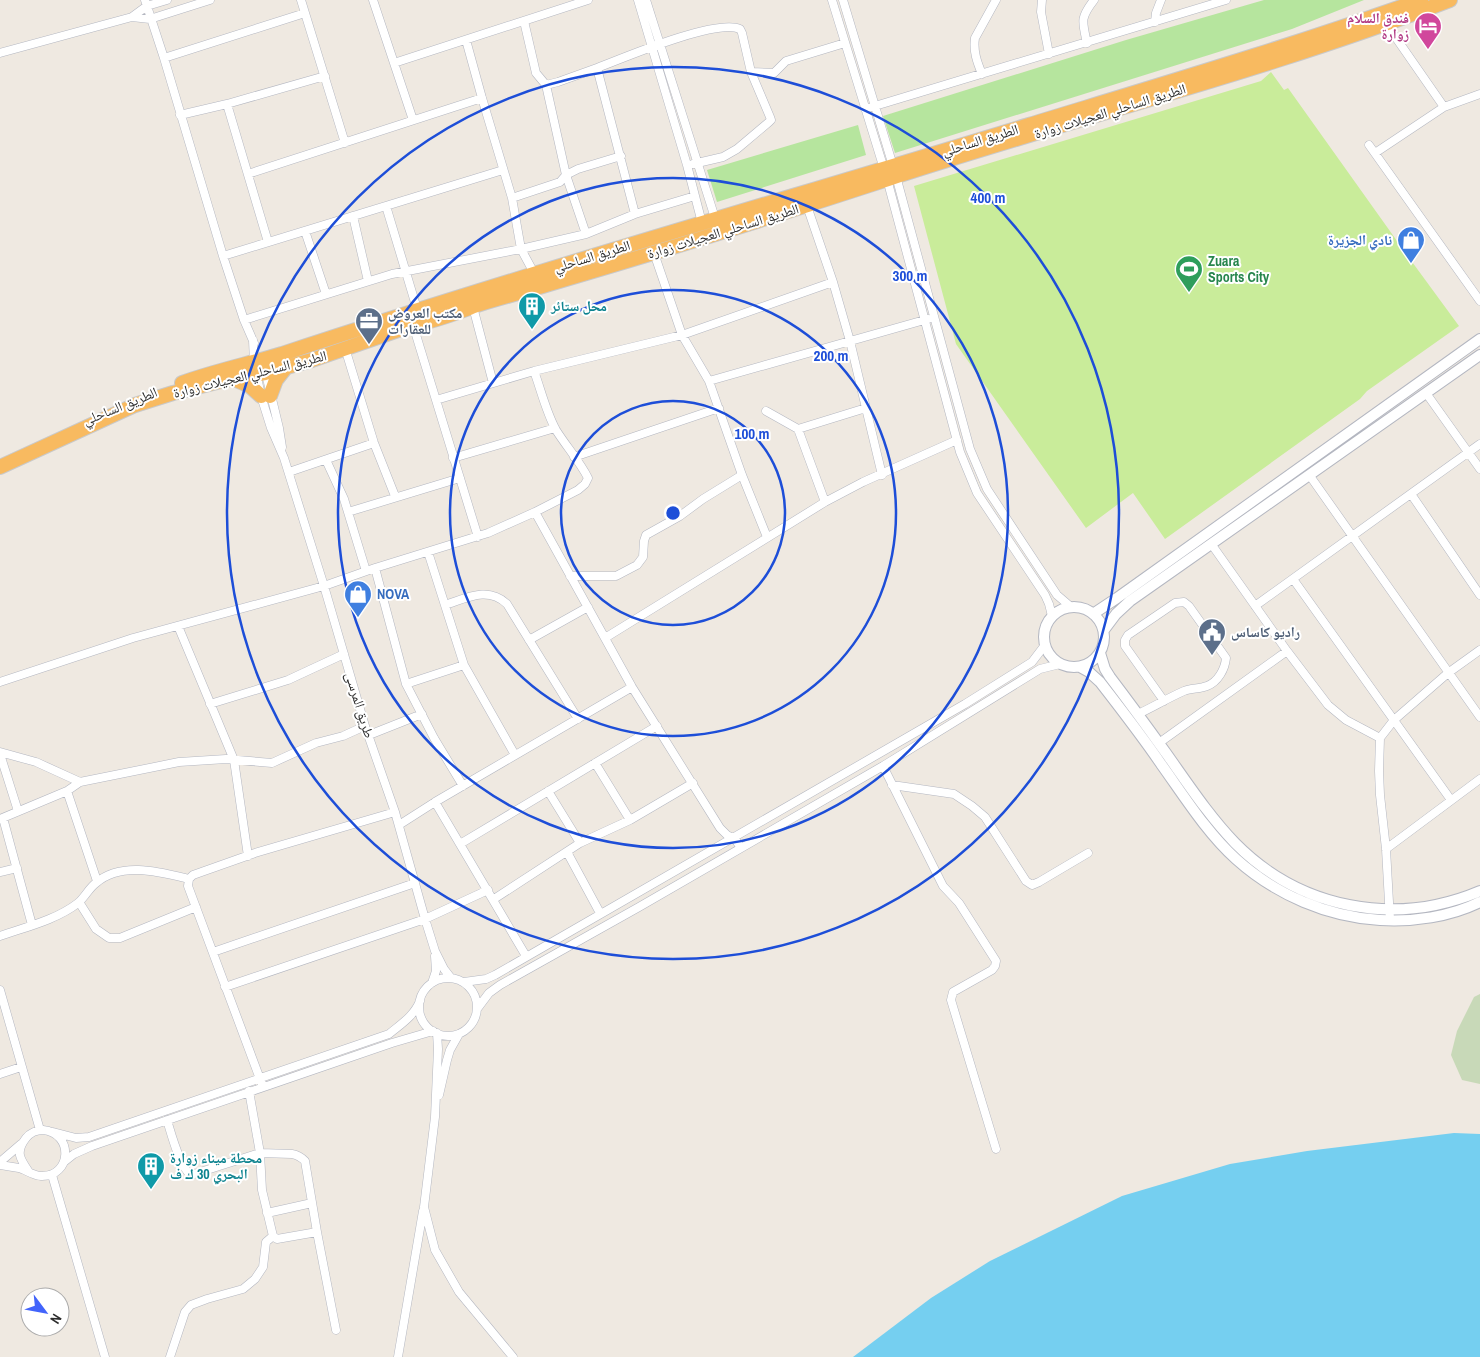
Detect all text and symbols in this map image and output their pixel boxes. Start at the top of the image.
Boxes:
place label: فندق السلام زوارة [1347,9,1409,43]
hotel icon: فندق السلام زوارة [1413,11,1443,50]
street label: الطريق الساحلي العجيلات زوارة [1032,79,1189,145]
street label: الطريق الساحلي [940,120,1021,163]
text: 400 m [971,187,1005,208]
street label: الطريق الساحلي العجيلات زوارة [645,199,802,265]
shop icon: نادي الجزيرة [1396,225,1426,264]
place label: نادي الجزيرة [1328,231,1392,251]
street label: الطريق الساحلي [552,236,633,279]
place label: Zuara Sports City [1208,252,1270,286]
sports icon: Zuara Sports City [1174,254,1204,293]
text: 300 m [893,265,927,286]
building icon: محل ستائر [517,291,547,330]
place label: محل ستائر [550,297,607,315]
place label: مكتب العروض للعقارات [388,304,462,338]
office icon: مكتب العروض للعقارات [354,306,384,345]
text: 200 m [814,345,848,366]
street label: الطريق الساحلي العجيلات زوارة [171,346,329,404]
street label: الطريق الساحلي [80,383,161,431]
text: 100 m [735,423,769,444]
centre of rings [664,504,682,522]
shop icon: NOVA [343,579,373,618]
place label: NOVA [377,585,410,603]
public building icon: راديو كاساس [1197,617,1227,656]
place label: راديو كاساس [1231,623,1300,641]
street label: طريق المرسى [340,670,379,741]
place label: محطة ميناء زوارة البحري 30 ك ف [170,1149,262,1185]
building icon: محطة ميناء زوارة البحري 30 ك ف [136,1151,166,1190]
north arrow [20,1287,70,1337]
text: N [46,1311,66,1327]

